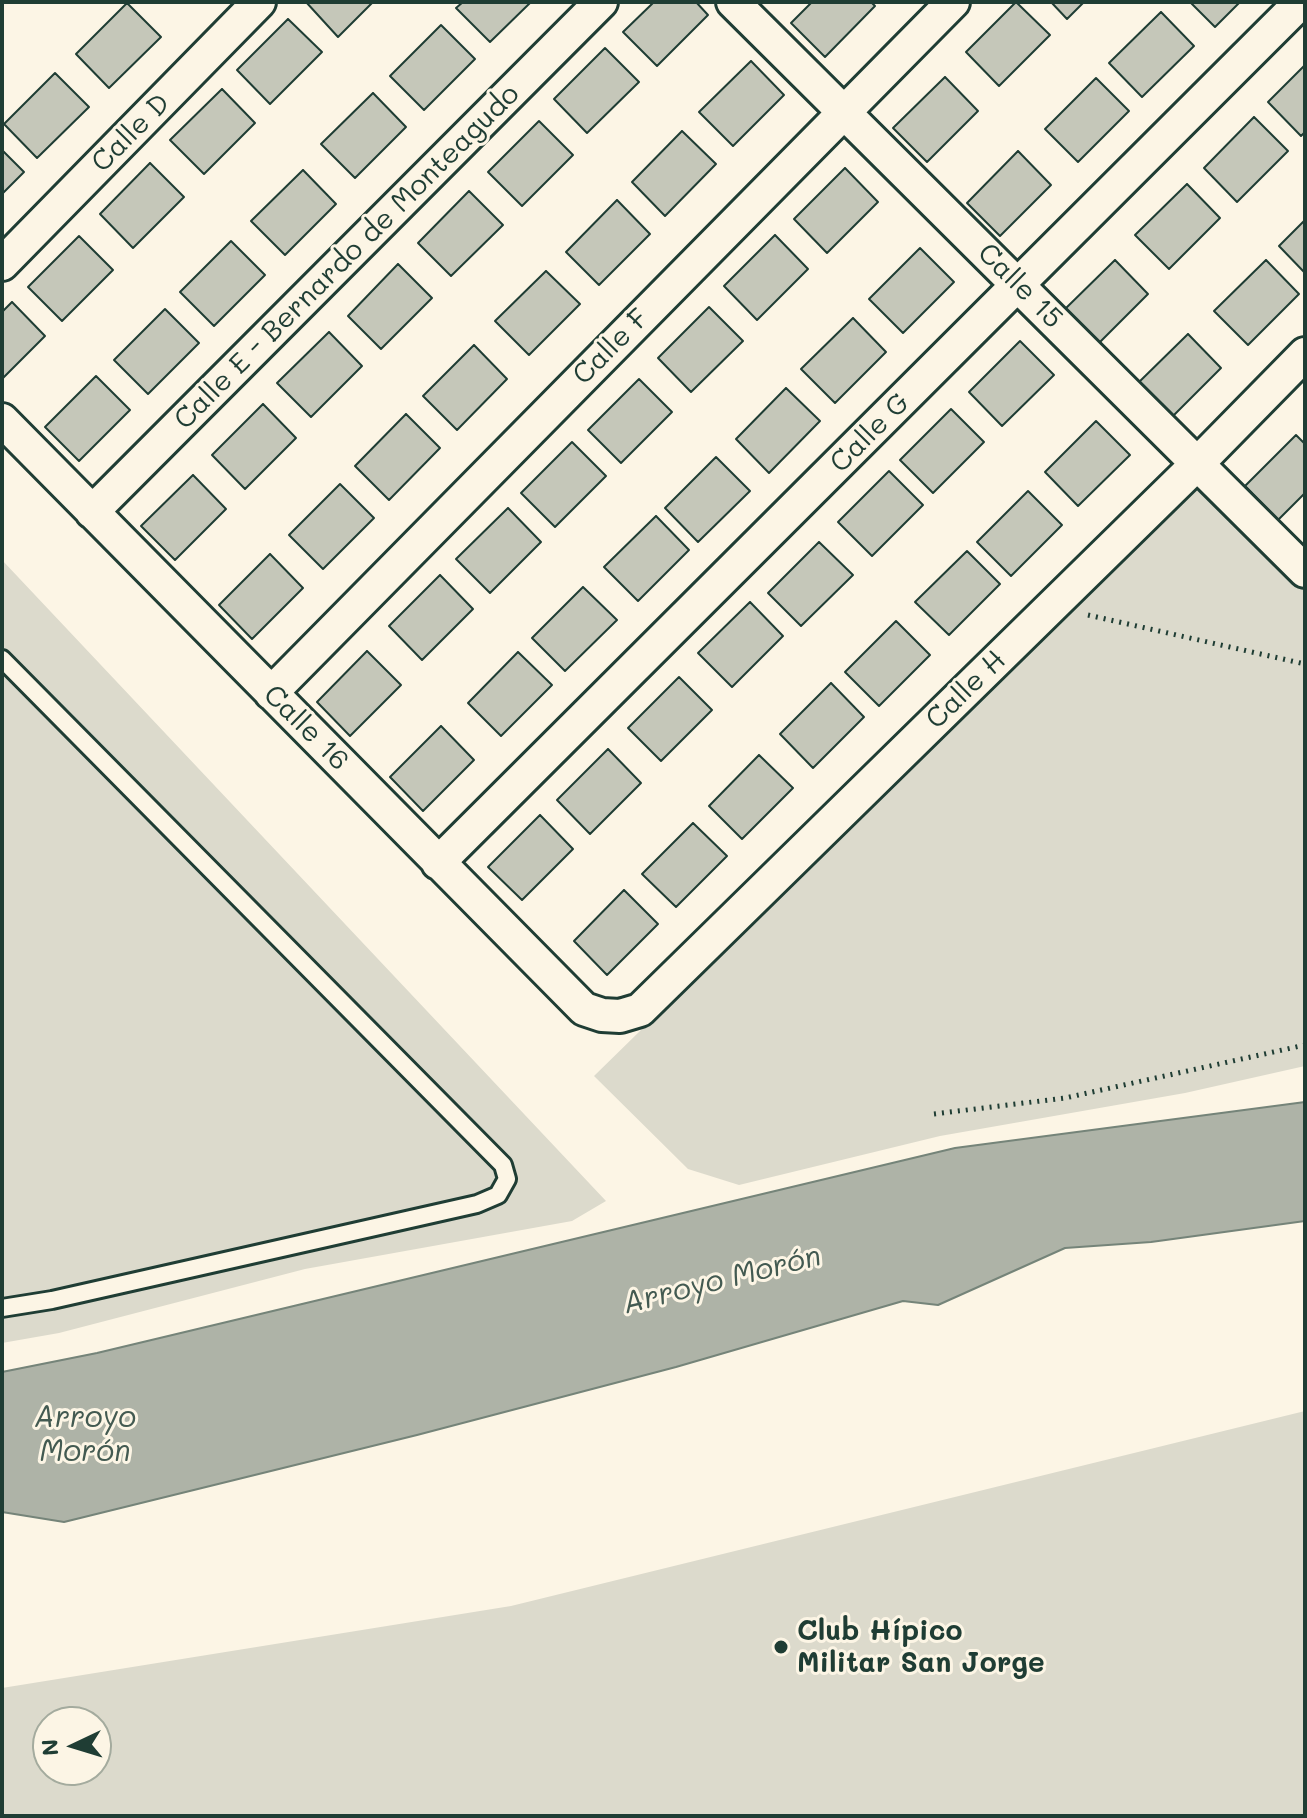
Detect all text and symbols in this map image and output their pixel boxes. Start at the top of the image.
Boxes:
street label: Calle E - Bernardo de Monteagudo [167,77,527,437]
street label: Calle D [85,87,177,179]
street label: Calle 15 [970,236,1070,336]
street label: Calle F [566,302,656,392]
street label: Calle G [823,386,917,480]
street label: Calle H [919,644,1013,736]
street label: Calle 16 [256,678,356,778]
water label: Arroyo Morón [619,1238,825,1322]
water label: Arroyo Morón [34,1400,136,1470]
place label: Club Hípico Militar San Jorge [797,1614,1045,1680]
marker: Club Hípico Militar San Jorge [772,1638,790,1656]
north arrow [32,1706,112,1786]
text: N [35,1738,65,1757]

